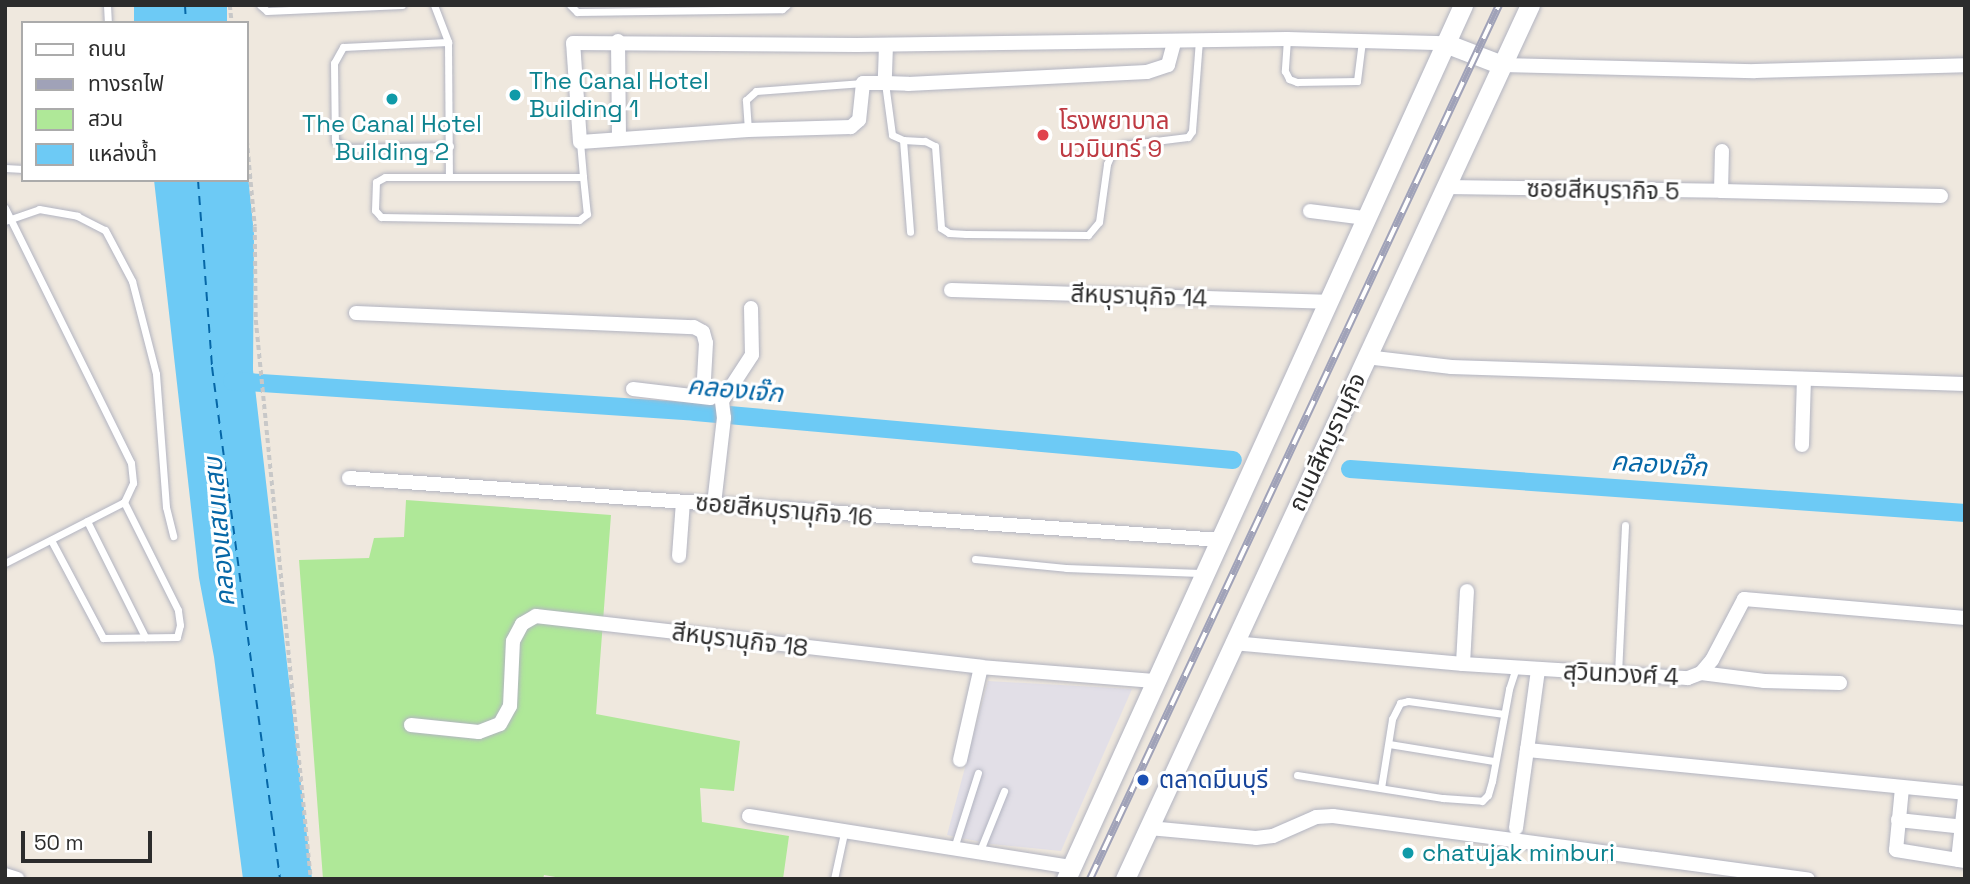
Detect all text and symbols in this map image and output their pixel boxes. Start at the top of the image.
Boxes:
legend [21,21,248,182]
text: ถนน [88,35,126,62]
place label: The Canal Hotel Building 1 [529,67,709,123]
text: ทางรถไฟ [88,70,164,97]
marker: The Canal Hotel Building 1 [507,87,523,103]
marker: The Canal Hotel Building 2 [384,91,400,107]
text: สวน [88,105,123,132]
place label: โรงพยาบาล นวมินทร์ 9 [1059,107,1169,163]
place label: The Canal Hotel Building 2 [302,110,482,166]
marker: โรงพยาบาล นวมินทร์ 9 [1033,125,1053,145]
text: แหล่งน้ำ [88,140,157,167]
street label: ซอยสีหบุรากิจ 5 [1526,174,1680,206]
street label: สีหบุรานุกิจ 14 [1070,279,1208,313]
street label: ถนนสีหบุรานุกิจ [1282,368,1372,516]
water label: คลองเจ๊ก [686,370,784,410]
water label: คลองเจ๊ก [1610,446,1708,484]
water label: คลองแสนแสบ [198,456,242,608]
street label: ซอยสีหบุรานุกิจ 16 [694,488,874,532]
street label: สีหบุรานุกิจ 18 [670,617,810,663]
street label: สุวินทวงศ์ 4 [1562,657,1680,691]
place label: ตลาดมีนบุรี [1159,766,1268,794]
marker: ตลาดมีนบุรี [1133,770,1153,790]
scale bar [24,818,156,862]
text: 50 m [34,829,84,856]
place label: chatujak minburi [1422,839,1615,867]
marker: chatujak minburi [1400,845,1416,861]

